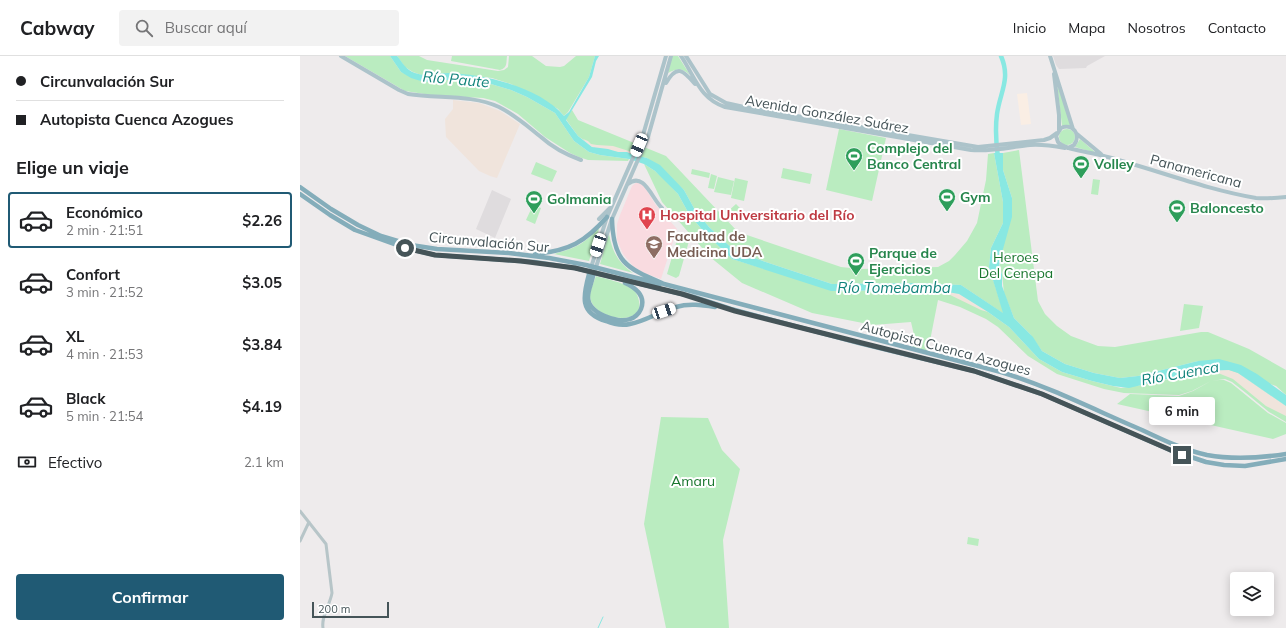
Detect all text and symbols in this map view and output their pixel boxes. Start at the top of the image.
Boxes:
search box [119,10,399,46]
text: Cabway [20,16,95,40]
icon: search [133,17,155,39]
text: Buscar aquí [165,18,247,37]
text: Inicio [1013,19,1046,37]
text: Mapa [1068,19,1106,37]
text: Nosotros [1128,19,1186,37]
text: Contacto [1208,19,1266,37]
water label: Río Paute [422,67,490,91]
text: Circunvalación Sur [40,72,174,91]
street label: Avenida González Suárez [744,91,910,137]
text: Autopista Cuenca Azogues [40,110,234,129]
car [629,132,649,158]
place label: Complejo del Banco Central [867,139,961,173]
sports icon: Complejo del Banco Central [844,146,864,171]
street label: Panamericana [1148,150,1244,192]
sports icon: Volley [1071,154,1091,179]
place label: Volley [1093,155,1134,173]
text: Elige un viaje [16,156,129,179]
sports icon: Gym [937,187,957,212]
place label: Gym [960,188,991,206]
sports icon: Golmania [524,189,544,214]
place label: Golmania [547,190,611,208]
sports icon: Baloncesto [1167,198,1187,223]
place label: Baloncesto [1190,199,1264,217]
icon: car [18,202,54,238]
text: Económico [66,203,143,222]
hospital icon: Hospital Universitario del Río [637,205,657,230]
place label: Hospital Universitario del Río [660,206,855,224]
text: $2.26 [242,211,282,230]
text: 2 min · 21:51 [66,222,143,238]
place label: Facultad de Medicina UDA [667,227,763,261]
street label: Circunvalación Sur [428,228,551,256]
car [589,232,607,258]
school or university icon: Facultad de Medicina UDA [644,234,664,259]
route start [396,239,414,257]
place label: Parque de Ejercicios [869,244,937,278]
park label: Heroes Del Cenepa [979,248,1053,282]
sports icon: Parque de Ejercicios [846,251,866,276]
icon: car [18,264,54,300]
text: Confort [66,265,120,284]
text: $3.05 [242,273,282,292]
water label: Río Tomebamba [837,278,951,297]
text: 3 min · 21:52 [66,284,143,300]
car [651,302,677,320]
street label: Autopista Cuenca Azogues [859,317,1033,379]
icon: car [18,326,54,362]
text: XL [66,327,84,346]
text: $3.84 [242,335,282,354]
text: 4 min · 21:53 [66,346,143,362]
water label: Río Cuenca [1140,357,1220,389]
icon: car [18,388,54,424]
text: Black [66,389,105,408]
text: $4.19 [242,397,282,416]
callout: 6 min [1149,397,1215,425]
text: 6 min [1165,403,1199,419]
text: 5 min · 21:54 [66,408,143,424]
route end [1173,446,1191,464]
icon: cash [16,451,38,473]
text: Efectivo [48,453,102,472]
text: 2.1 km [244,454,284,470]
park label: Amaru [671,472,715,490]
map controls [1230,572,1274,616]
button: layers [1230,572,1274,616]
button: Confirmar [16,574,284,620]
scale bar [312,600,389,619]
text: 200 m [318,602,350,616]

